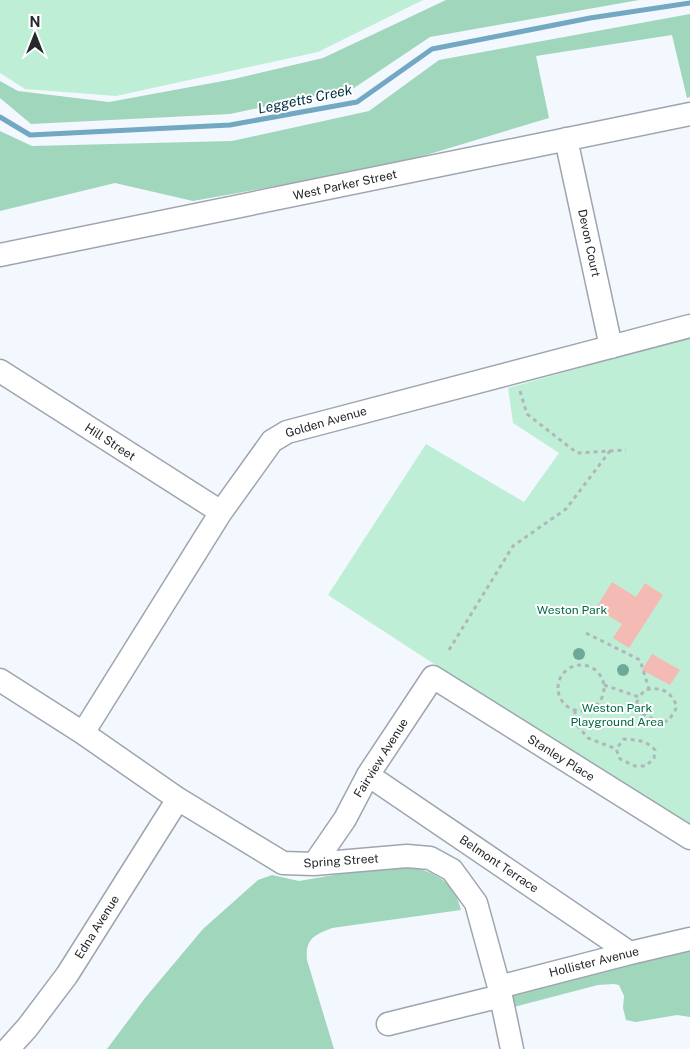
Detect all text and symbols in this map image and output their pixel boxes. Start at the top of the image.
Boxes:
north arrow [10,10,60,60]
text: N [30,14,40,30]
water label: Leggetts Creek [256,81,354,117]
street label: West Parker Street [292,167,399,203]
street label: Devon Court [575,208,603,278]
street label: Golden Avenue [284,404,368,440]
street label: Hill Street [82,421,138,464]
park label: Weston Park [537,603,607,617]
park label: Weston Park Playground Area [570,701,664,729]
street label: Fairview Avenue [351,716,411,800]
street label: Stanley Place [525,732,597,784]
street label: Belmont Terrace [457,832,541,896]
street label: Spring Street [303,851,379,871]
street label: Edna Avenue [72,892,122,961]
street label: Hollister Avenue [548,944,640,980]

